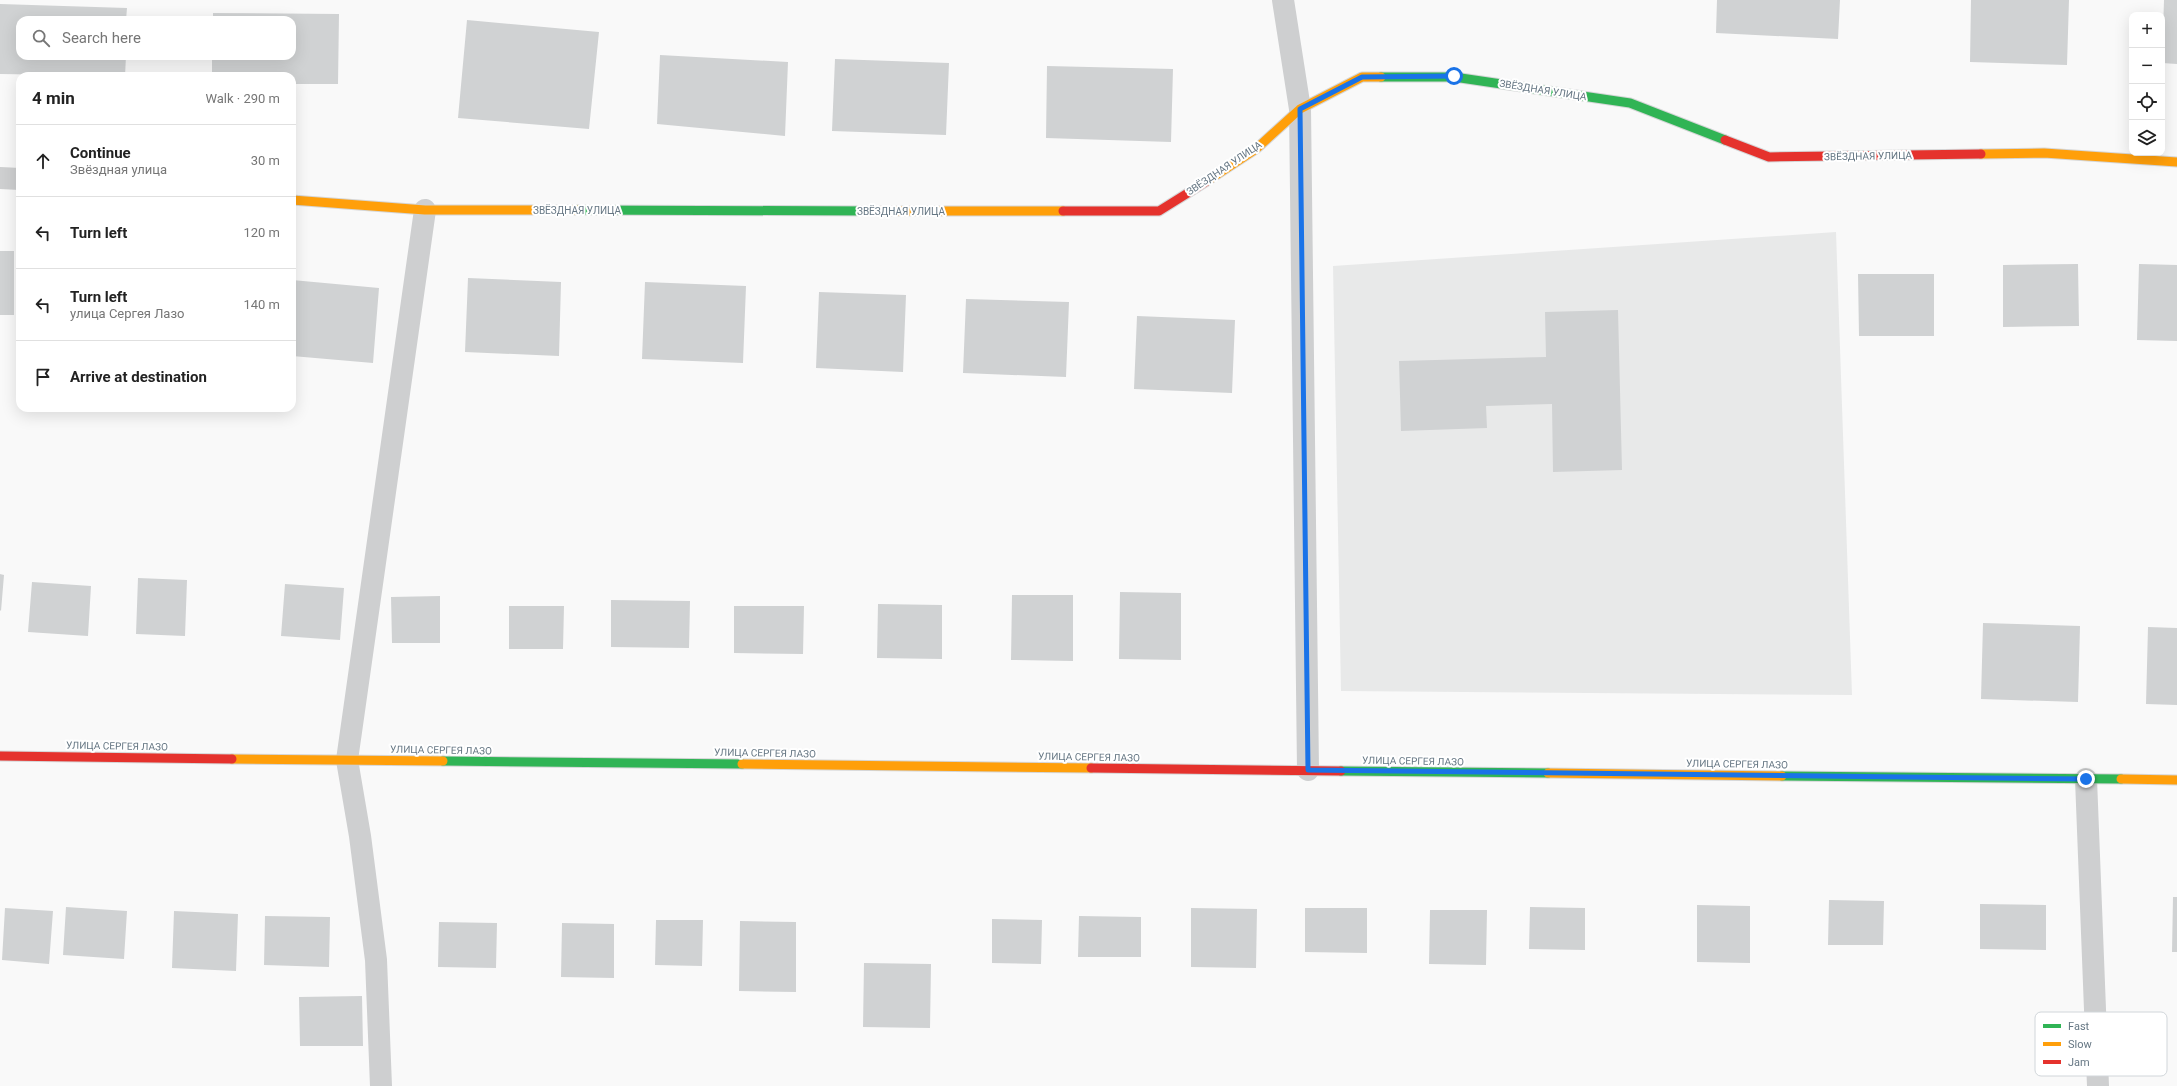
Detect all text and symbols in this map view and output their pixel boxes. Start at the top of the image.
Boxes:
map controls [2129,12,2165,156]
button: + [2129,12,2165,48]
search box [16,16,296,60]
icon: search [30,27,52,49]
text: Search here [62,29,141,47]
button: − [2129,48,2165,84]
route start [1445,67,1463,85]
street label: ЗВЁЗДНАЯ УЛИЦА [1499,77,1588,102]
button: locate [2129,84,2165,120]
text: 4 min [32,88,75,108]
text: Walk · 290 m [205,91,280,106]
button: layers [2129,120,2165,156]
street label: ЗВЁЗДНАЯ УЛИЦА [1184,138,1264,197]
text: Continue [70,144,131,162]
street label: ЗВЁЗДНАЯ УЛИЦА [1824,149,1913,162]
icon: ahead [32,150,54,172]
text: 30 m [251,153,280,168]
text: Звёздная улица [70,162,167,177]
street label: ЗВЁЗДНАЯ УЛИЦА [533,204,622,216]
street label: ЗВЁЗДНАЯ УЛИЦА [857,205,946,217]
icon: left [32,222,54,244]
text: Turn left [70,224,127,242]
text: 120 m [243,225,280,240]
text: Turn left [70,288,127,306]
icon: left [32,294,54,316]
text: 140 m [243,297,280,312]
text: улица Сергея Лазо [70,306,184,321]
icon: arrive [32,366,54,388]
text: Arrive at destination [70,368,207,386]
street label: УЛИЦА СЕРГЕЯ ЛАЗО [66,740,168,752]
street label: УЛИЦА СЕРГЕЯ ЛАЗО [390,744,492,756]
street label: УЛИЦА СЕРГЕЯ ЛАЗО [714,747,816,759]
street label: УЛИЦА СЕРГЕЯ ЛАЗО [1038,751,1140,763]
street label: УЛИЦА СЕРГЕЯ ЛАЗО [1362,755,1464,767]
street label: УЛИЦА СЕРГЕЯ ЛАЗО [1686,758,1788,770]
route end [2077,770,2095,788]
legend [2035,1012,2167,1076]
text: Fast [2068,1020,2090,1033]
text: Slow [2068,1038,2092,1051]
text: Jam [2068,1056,2090,1069]

